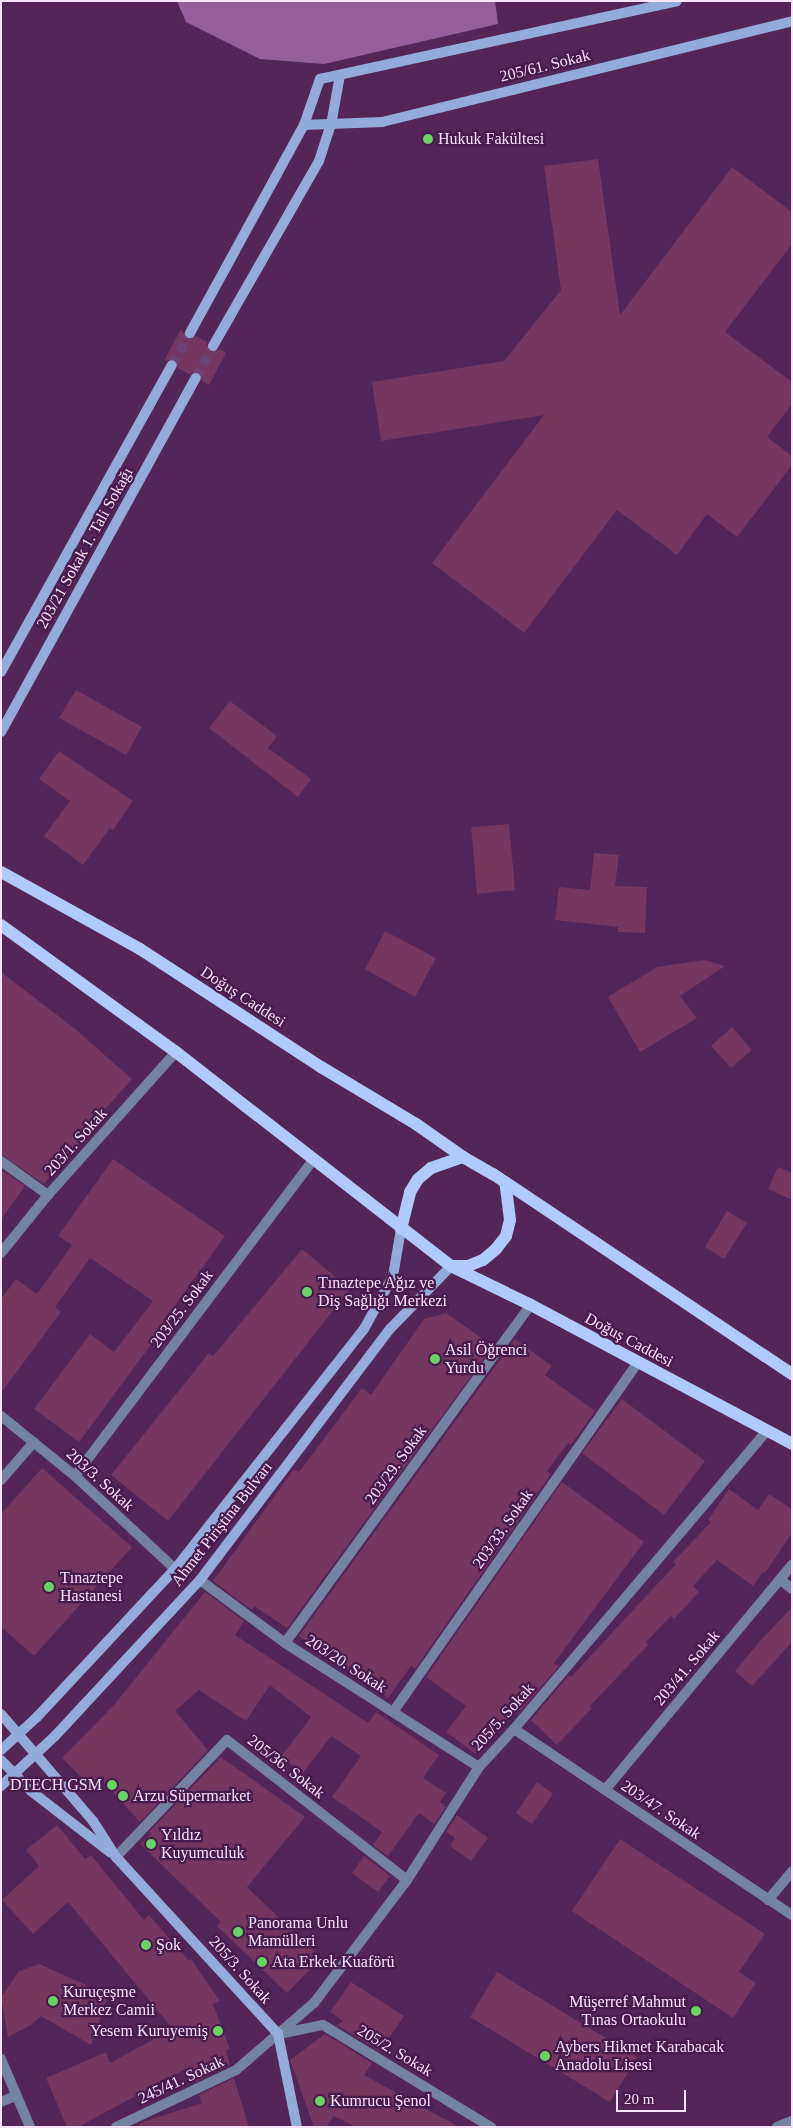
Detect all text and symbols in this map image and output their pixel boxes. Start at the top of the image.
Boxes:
street label: 205/61. Sokak [498,46,592,86]
place label: Hukuk Fakültesi [438,129,544,149]
marker: Hukuk Fakültesi [422,133,434,145]
street label: 203/21 Sokak 1. Tali Sokağı [33,464,137,632]
street label: Doğuş Caddesi [197,962,289,1032]
street label: 203/1. Sokak [41,1104,111,1180]
street label: 203/25. Sokak [147,1266,217,1352]
place label: Tınaztepe Ağız ve Diş Sağlığı Merkezi [318,1273,447,1311]
marker: Tınaztepe Ağız ve Diş Sağlığı Merkezi [300,1285,314,1299]
street label: Doğuş Caddesi [582,1309,676,1371]
place label: Asil Öğrenci Yurdu [445,1340,527,1378]
marker: Asil Öğrenci Yurdu [429,1353,441,1365]
street label: 203/29. Sokak [361,1422,431,1508]
street label: 203/3. Sokak [62,1445,138,1515]
street label: Ahmet Piriştina Bulvarı [167,1458,277,1590]
street label: 203/33. Sokak [469,1486,537,1572]
place label: Tınaztepe Hastanesi [60,1568,123,1606]
marker: Tınaztepe Hastanesi [42,1580,56,1594]
street label: 203/41. Sokak [650,1626,724,1710]
street label: 203/20. Sokak [302,1631,390,1697]
street label: 205/5. Sokak [468,1679,538,1755]
street label: 205/36. Sokak [244,1731,328,1803]
place label: DTECH GSM [10,1775,102,1795]
street label: 203/47. Sokak [617,1776,705,1844]
marker: DTECH GSM [106,1779,118,1791]
place label: Arzu Süpermarket [133,1786,251,1806]
marker: Arzu Süpermarket [117,1790,129,1802]
place label: Yıldız Kuyumculuk [161,1825,245,1863]
marker: Yıldız Kuyumculuk [145,1838,157,1850]
place label: Panorama Unlu Mamülleri [248,1913,348,1951]
marker: Panorama Unlu Mamülleri [232,1926,244,1938]
street label: 205/3. Sokak [205,1932,275,2008]
place label: Şok [156,1935,181,1955]
marker: Şok [140,1939,152,1951]
place label: Ata Erkek Kuaförü [272,1952,395,1972]
marker: Ata Erkek Kuaförü [256,1956,268,1968]
place label: Kuruçeşme Merkez Camii [63,1982,155,2020]
place label: Müşerref Mahmut Tınas Ortaokulu [569,1992,686,2030]
marker: Kuruçeşme Merkez Camii [47,1995,59,2007]
marker: Müşerref Mahmut Tınas Ortaokulu [690,2005,702,2017]
place label: Yesem Kuruyemiş [90,2021,208,2041]
street label: 205/2. Sokak [354,2021,436,2081]
marker: Yesem Kuruyemiş [212,2025,224,2037]
place label: Aybers Hikmet Karabacak Anadolu Lisesi [555,2037,724,2075]
marker: Aybers Hikmet Karabacak Anadolu Lisesi [539,2050,551,2062]
street label: 245/41. Sokak [135,2052,227,2108]
scale bar [618,2080,688,2112]
place label: Kumrucu Şenol [330,2091,431,2111]
text: 20 m [624,2091,654,2107]
marker: Kumrucu Şenol [314,2095,326,2107]

